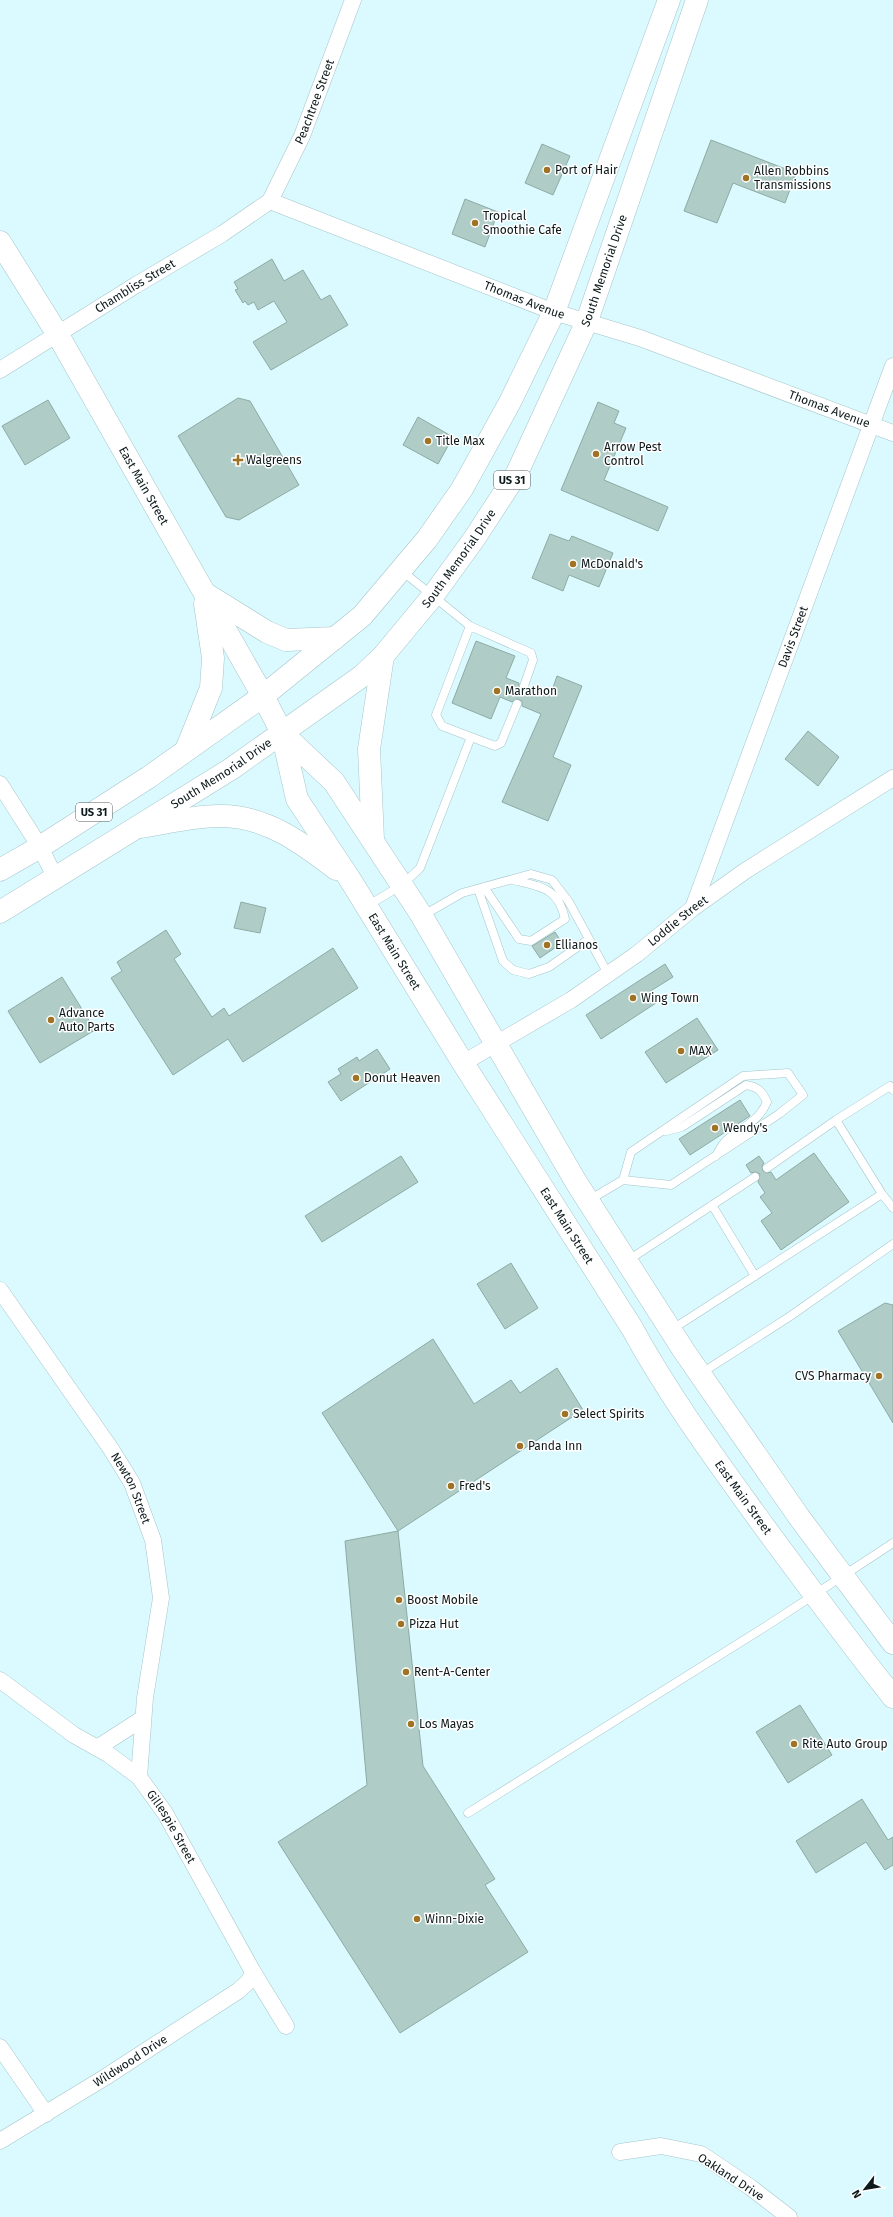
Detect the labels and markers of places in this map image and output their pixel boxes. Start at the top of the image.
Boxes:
place label: Port of Hair [555,163,618,177]
place label: Allen Robbins Transmissions [754,164,831,192]
marker: Port of Hair [542,165,552,175]
marker: Allen Robbins Transmissions [741,173,751,183]
place label: Tropical Smoothie Cafe [483,209,562,237]
marker: Tropical Smoothie Cafe [470,218,480,228]
place label: Title Max [436,434,485,448]
marker: Title Max [423,436,433,446]
place label: Arrow Pest Control [604,440,662,468]
marker: Arrow Pest Control [591,449,601,459]
place label: Walgreens [246,453,302,467]
marker: Walgreens [233,455,243,465]
place label: McDonald's [581,557,643,571]
marker: McDonald's [568,559,578,569]
place label: Marathon [505,684,557,698]
marker: Marathon [492,686,502,696]
place label: Ellianos [555,938,598,952]
marker: Ellianos [542,940,552,950]
place label: Wing Town [641,991,699,1005]
marker: Wing Town [628,993,638,1003]
place label: Advance Auto Parts [59,1006,115,1034]
marker: Advance Auto Parts [46,1015,56,1025]
place label: MAX [689,1044,712,1058]
marker: MAX [676,1046,686,1056]
place label: Donut Heaven [364,1071,441,1085]
marker: Donut Heaven [351,1073,361,1083]
place label: Wendy's [723,1121,768,1135]
marker: Wendy's [710,1123,720,1133]
place label: CVS Pharmacy [795,1369,871,1383]
marker: CVS Pharmacy [874,1371,884,1381]
place label: Select Spirits [573,1407,645,1421]
marker: Select Spirits [560,1409,570,1419]
place label: Panda Inn [528,1439,582,1453]
marker: Panda Inn [515,1441,525,1451]
place label: Fred's [459,1479,491,1493]
marker: Fred's [446,1481,456,1491]
place label: Boost Mobile [407,1593,478,1607]
marker: Boost Mobile [394,1595,404,1605]
place label: Pizza Hut [409,1617,460,1631]
marker: Pizza Hut [396,1619,406,1629]
place label: Rent-A-Center [414,1665,491,1679]
marker: Rent-A-Center [401,1667,411,1677]
place label: Los Mayas [419,1717,474,1731]
marker: Los Mayas [406,1719,416,1729]
place label: Rite Auto Group [802,1737,888,1751]
marker: Rite Auto Group [789,1739,799,1749]
place label: Winn-Dixie [425,1912,484,1926]
marker: Winn-Dixie [412,1914,422,1924]

